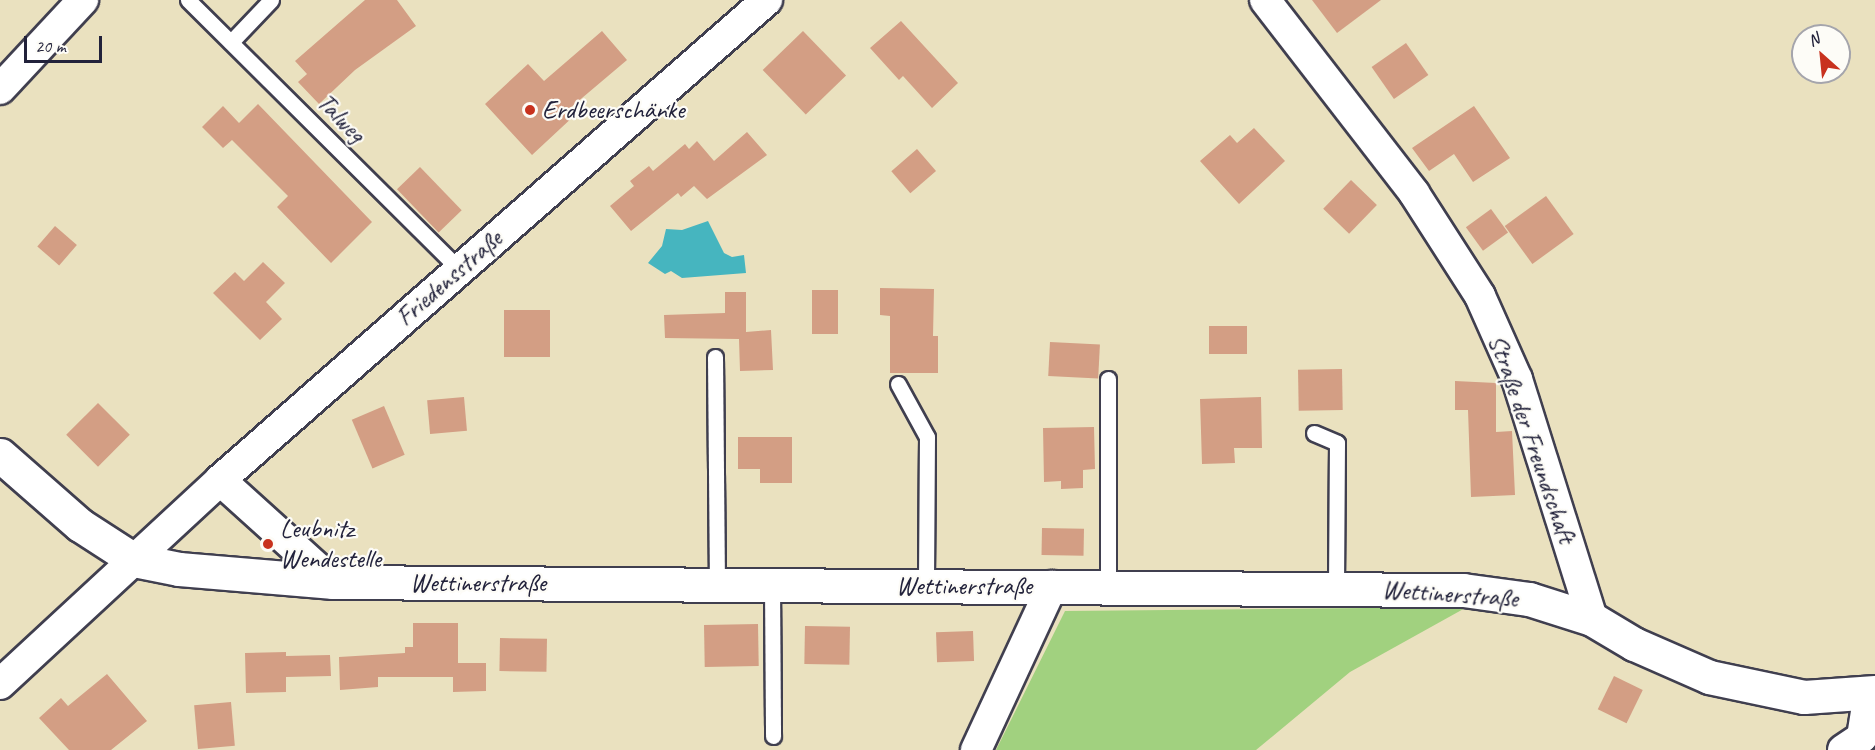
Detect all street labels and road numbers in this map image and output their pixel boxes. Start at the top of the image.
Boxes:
street label: Talweg [310,87,372,149]
street label: Friedensstraße [390,223,508,333]
street label: Straße der Freundschaft [1482,331,1582,547]
street label: Wettinerstraße [410,567,546,599]
street label: Wettinerstraße [896,570,1032,602]
street label: Wettinerstraße [1381,574,1519,614]

